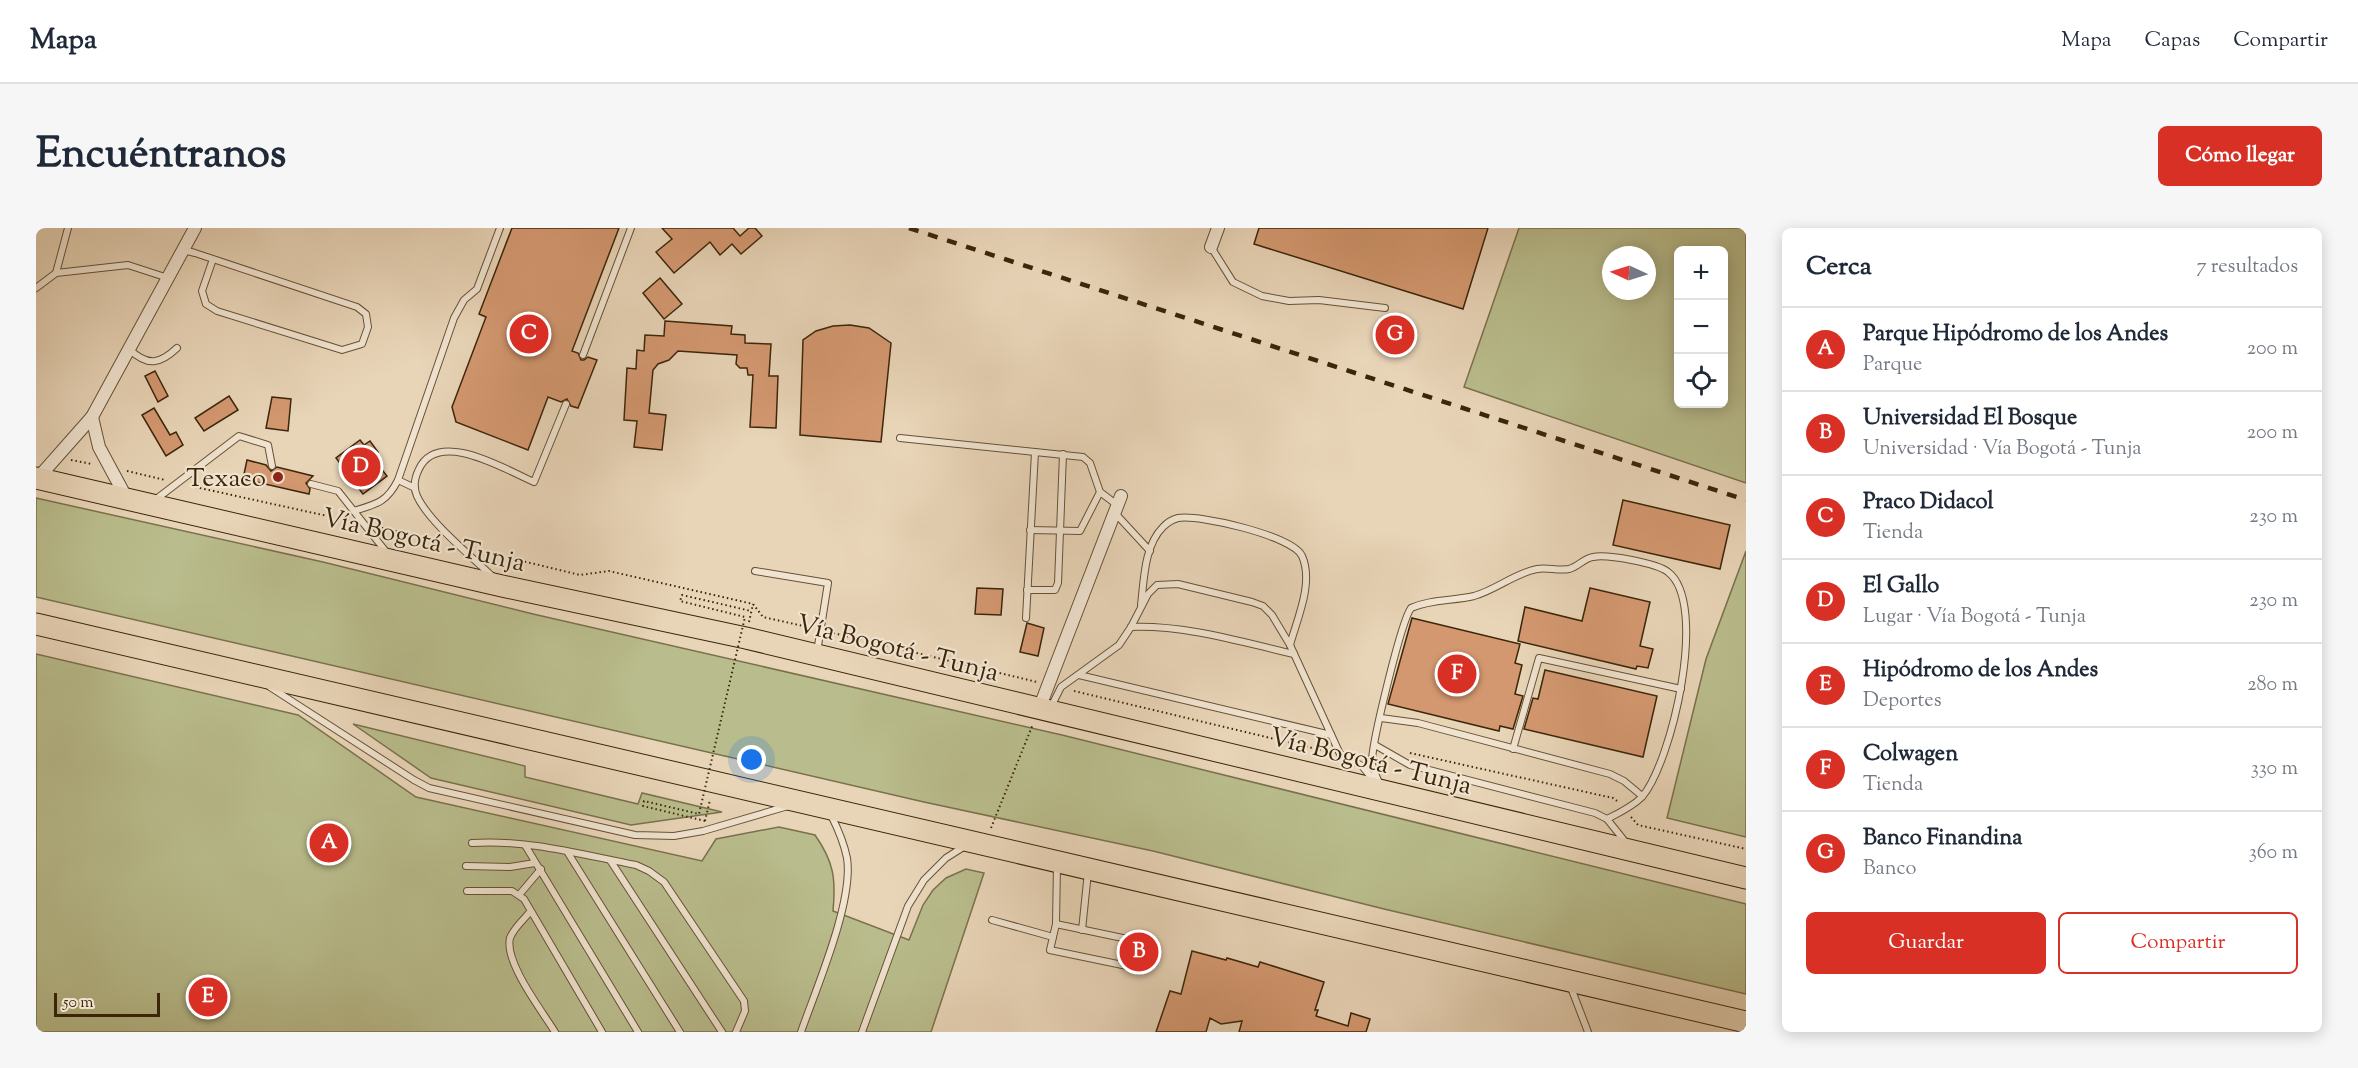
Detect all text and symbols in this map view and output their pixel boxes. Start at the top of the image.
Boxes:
text: Mapa [30,21,97,61]
text: Mapa [2061,26,2111,56]
text: Capas [2144,26,2200,56]
text: Compartir [2233,26,2328,56]
text: Encuéntranos [36,126,286,186]
button: Cómo llegar [2158,126,2322,186]
north arrow [1602,246,1656,300]
map controls [1674,246,1728,408]
button: + [1674,246,1728,300]
text: Cerca [1806,249,1872,286]
text: 7 resultados [2196,253,2298,282]
button: − [1674,300,1728,354]
pin: C [510,312,548,356]
pin: G [1376,312,1414,358]
text: Parque Hipódromo de los Andes [1863,319,2168,351]
text: A [1817,335,1834,364]
text: 200 m [2247,335,2298,364]
text: Parque [1863,351,1922,380]
button: locate [1674,354,1728,408]
text: Universidad El Bosque [1863,403,2077,435]
text: B [1819,419,1832,448]
text: 200 m [2247,419,2298,448]
text: Universidad · Vía Bogotá - Tunja [1863,435,2142,464]
pin: D [342,444,380,490]
place label: Texaco [186,461,266,498]
marker: Texaco [271,470,285,484]
text: Praco Didacol [1863,487,1994,519]
street label: Vía Bogotá - Tunja [318,500,529,583]
text: C [1817,503,1834,532]
text: 230 m [2249,503,2298,532]
text: Tienda [1863,519,1923,548]
text: El Gallo [1863,571,1939,603]
text: D [1818,587,1833,616]
text: 230 m [2249,587,2298,616]
text: Lugar · Vía Bogotá - Tunja [1863,603,2086,632]
street label: Vía Bogotá - Tunja [792,606,1003,692]
pin: F [1438,652,1476,696]
text: Hipódromo de los Andes [1863,655,2098,687]
text: E [1819,671,1832,700]
text: 280 m [2247,671,2298,700]
text: Deportes [1863,687,1942,716]
street label: Vía Bogotá - Tunja [1265,719,1476,805]
text: Colwagen [1863,739,1958,771]
your location [737,745,766,774]
text: F [1820,755,1831,784]
text: 330 m [2251,755,2298,784]
text: Tienda [1863,771,1923,800]
pin: A [310,820,348,866]
text: Banco Finandina [1863,823,2022,855]
text: G [1817,839,1834,868]
text: 360 m [2249,839,2298,868]
text: Banco [1863,855,1916,884]
button: Guardar [1806,912,2046,974]
button: Compartir [2058,912,2298,974]
pin: B [1120,930,1158,974]
pin: E [188,974,228,1020]
scale bar [54,990,160,1018]
text: 50 m [63,992,94,1015]

